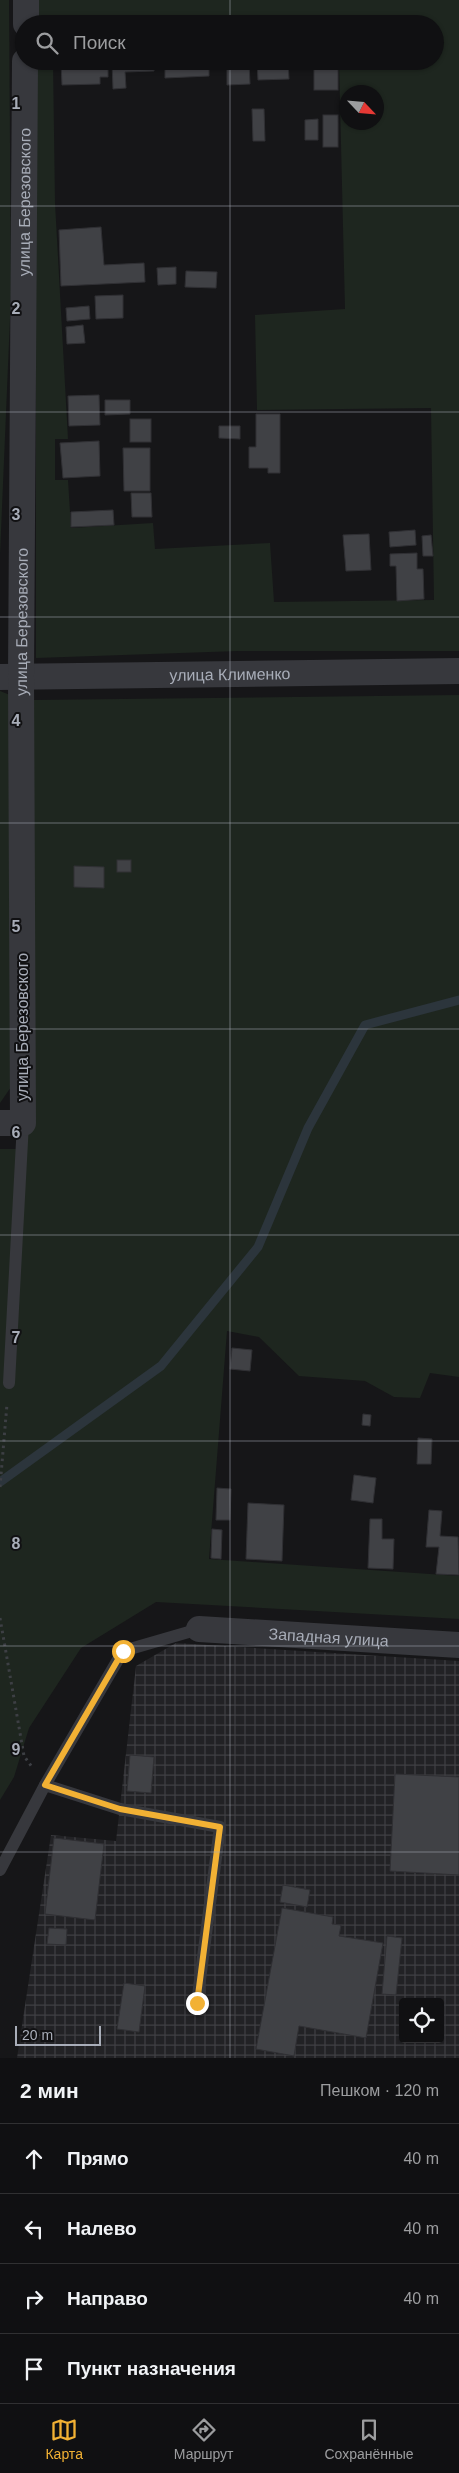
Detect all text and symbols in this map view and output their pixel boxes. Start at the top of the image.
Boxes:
search box [15,15,444,70]
icon: search [33,29,61,57]
text: Поиск [73,32,126,53]
north arrow [339,85,384,130]
text: 1 [12,95,21,112]
street label: улица Березовского [16,128,34,276]
text: 2 [12,300,21,317]
text: 3 [12,506,21,523]
street label: улица Березовского [13,548,31,696]
street label: улица Клименко [169,665,291,684]
text: 4 [12,712,21,729]
text: 5 [12,918,21,935]
street label: улица Березовского [14,953,31,1101]
text: 6 [12,1124,21,1141]
text: 7 [12,1329,21,1346]
text: 8 [12,1535,21,1552]
street label: Западная улица [268,1625,389,1650]
route start [112,1640,135,1663]
text: 9 [12,1741,21,1758]
route end [186,1992,209,2015]
map controls [399,1998,444,2043]
button: locate [399,1998,444,2043]
scale bar [15,2023,101,2046]
text: 20 m [22,2027,53,2043]
text: 2 мин [20,2079,79,2102]
text: Пешком · 120 m [320,2082,439,2099]
icon: ahead [20,2145,48,2173]
text: Прямо [67,2148,129,2169]
text: 40 m [403,2150,439,2167]
icon: left [20,2215,48,2243]
text: Налево [67,2218,137,2239]
text: 40 m [403,2220,439,2237]
icon: right [20,2285,48,2313]
text: Направо [67,2288,148,2309]
text: 40 m [403,2290,439,2307]
icon: arrive [20,2355,48,2383]
text: Пункт назначения [67,2358,236,2379]
tab: Карта [45,2416,83,2462]
tab: Маршрут [174,2416,234,2462]
tab: Сохранённые [324,2416,414,2462]

